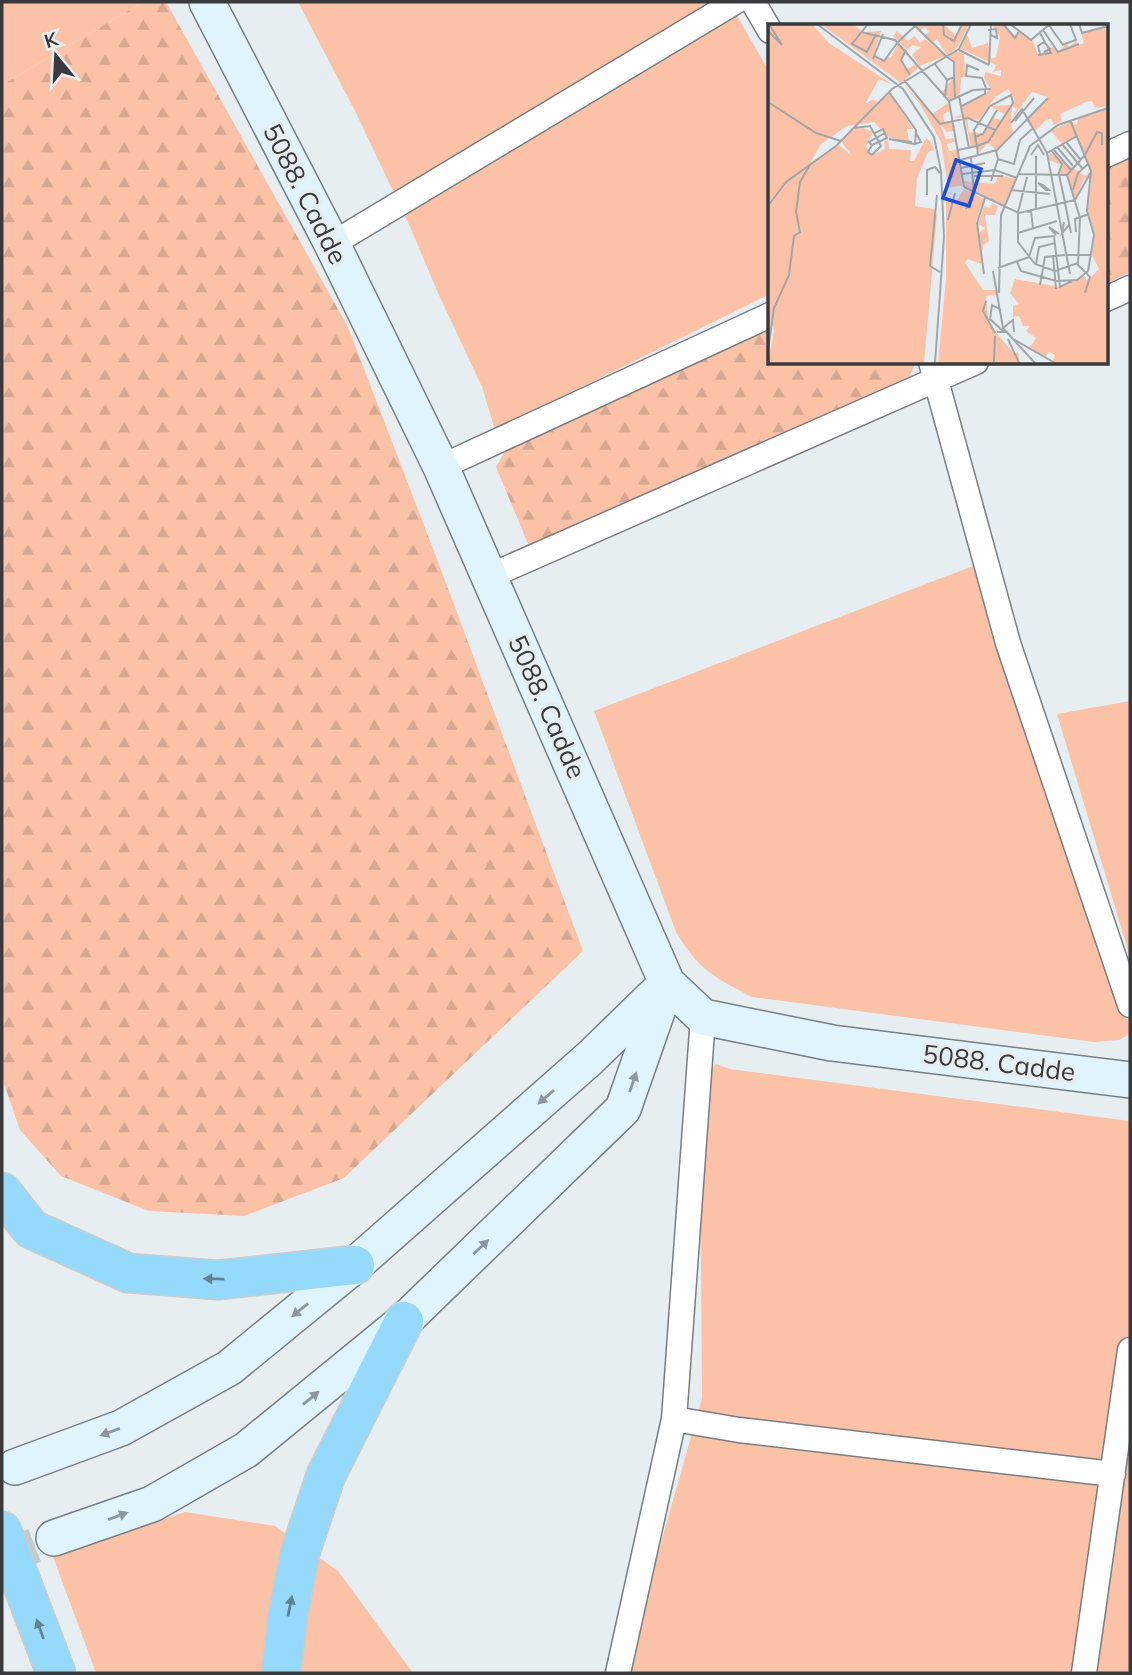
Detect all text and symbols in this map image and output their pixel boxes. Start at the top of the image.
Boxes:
north arrow [21,21,91,91]
inset map [768,24,1108,364]
text: K [41,26,62,53]
street label: 5088. Cadde [256,118,355,270]
street label: 5088. Cadde [501,630,594,784]
street label: 5088. Cadde [921,1037,1077,1088]
one-way arrow [628,1071,639,1092]
one-way arrow [537,1089,555,1105]
one-way arrow [472,1240,489,1256]
one-way arrow [203,1273,225,1285]
one-way arrow [291,1302,309,1317]
one-way arrow [301,1390,319,1405]
one-way arrow [99,1427,120,1438]
one-way arrow [108,1510,129,1521]
one-way arrow [284,1595,295,1617]
one-way arrow [34,1618,45,1639]

